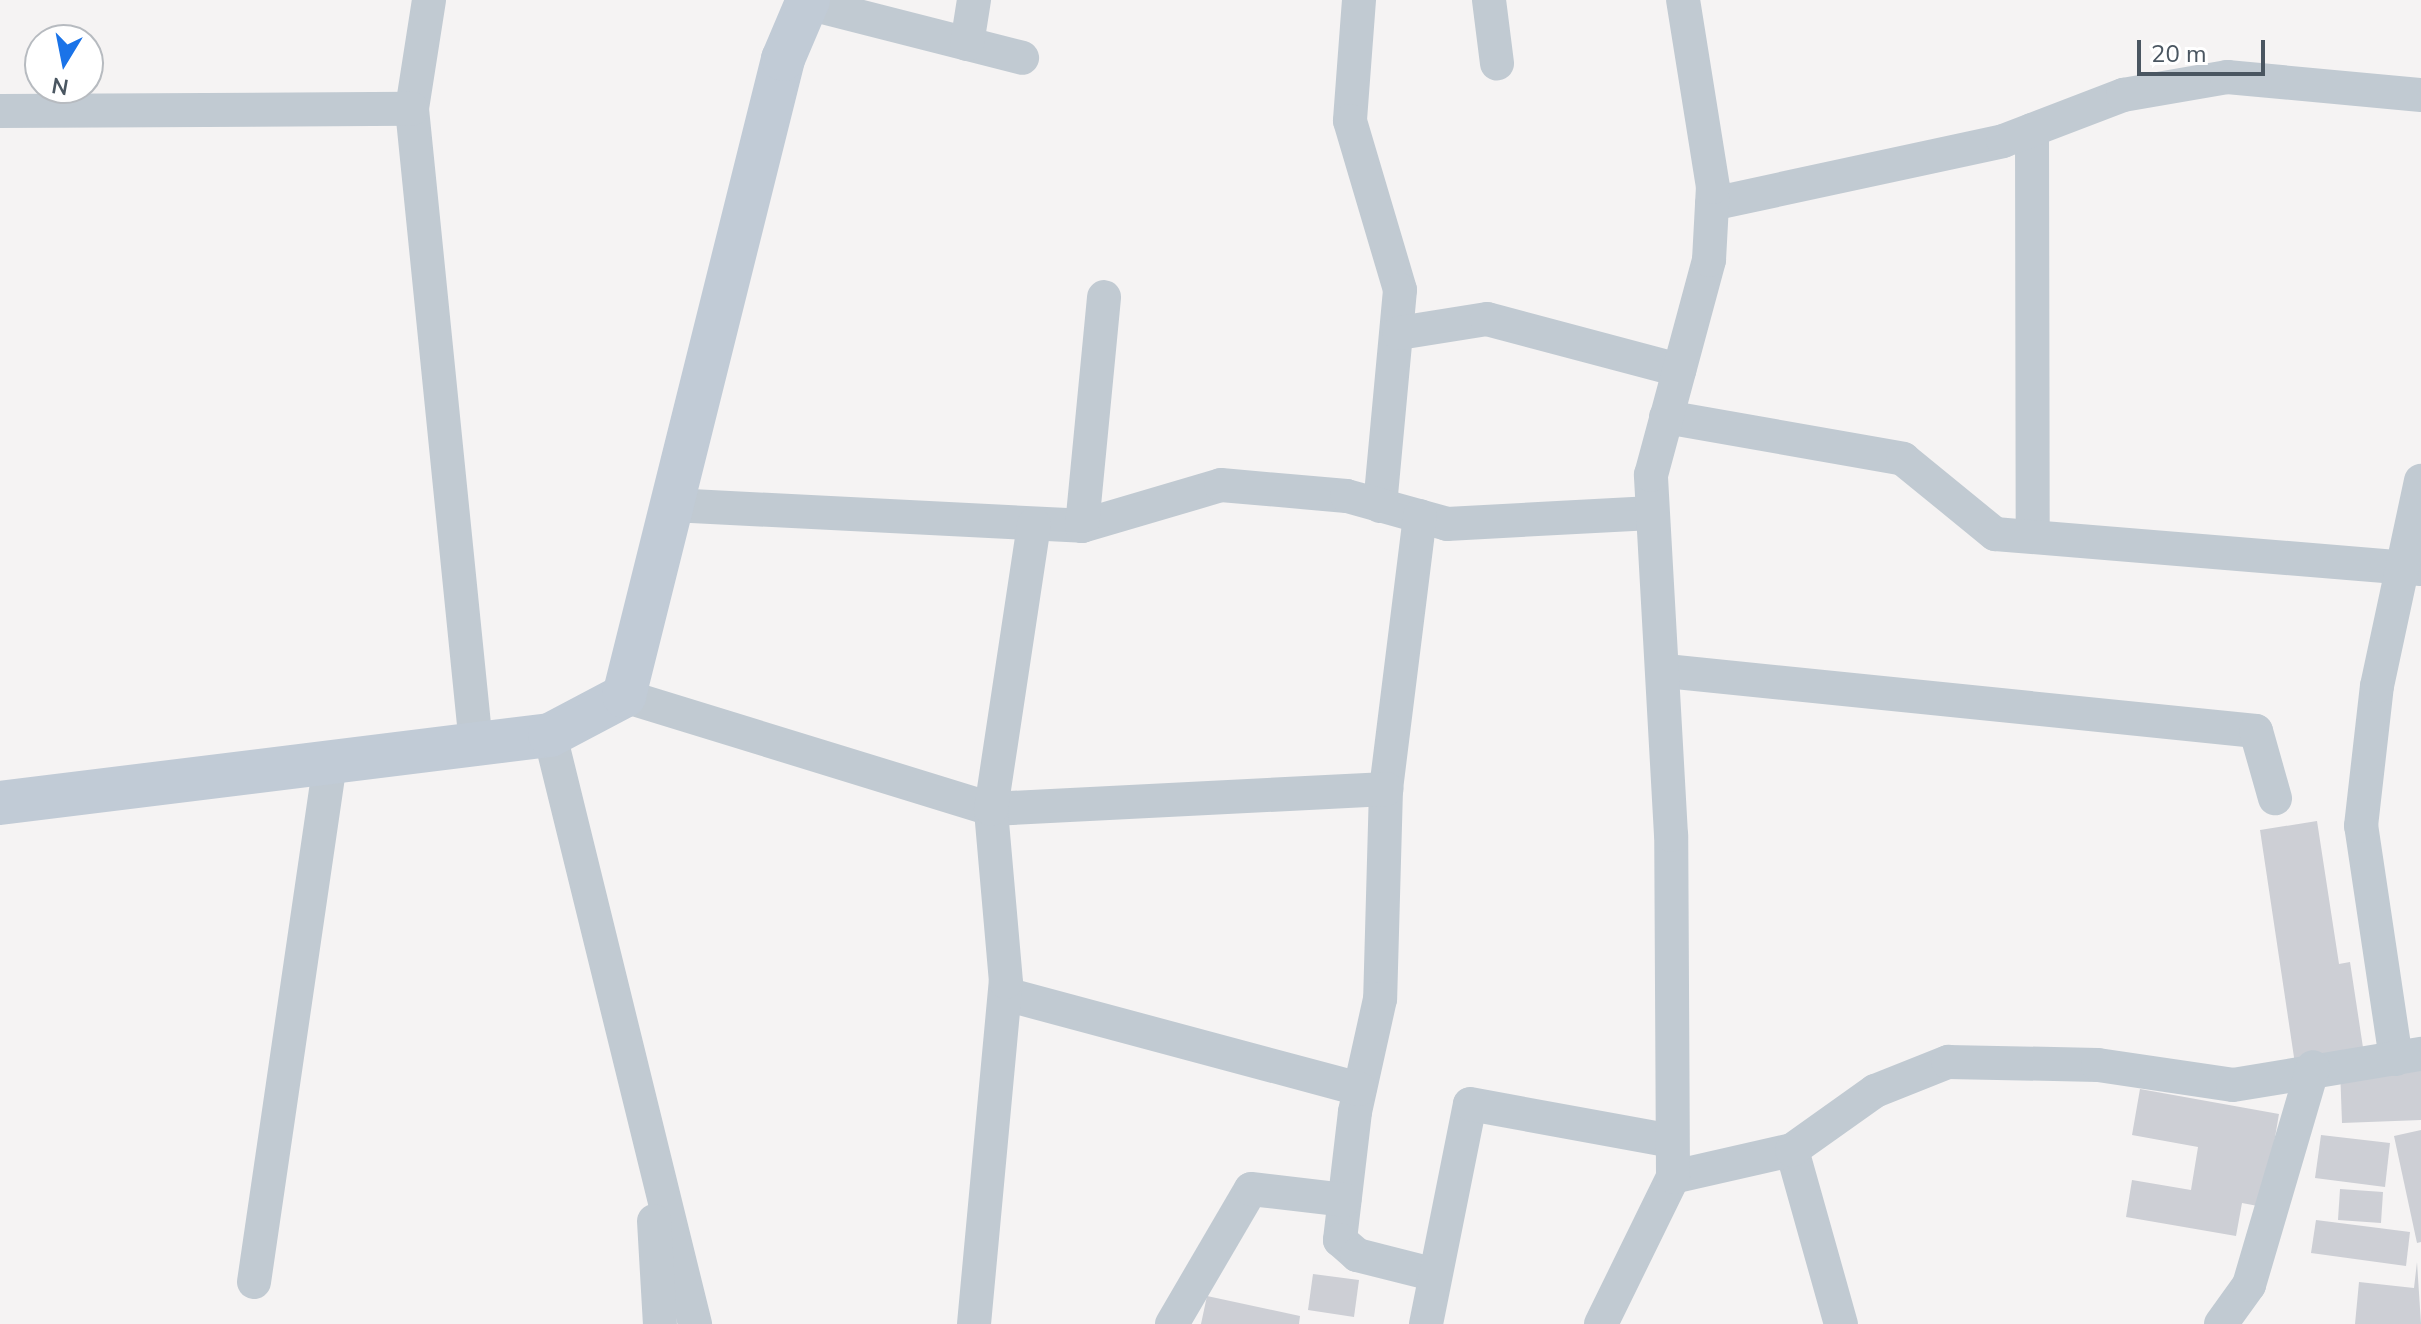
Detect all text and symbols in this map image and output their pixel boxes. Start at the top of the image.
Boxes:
north arrow [24,24,104,104]
scale bar [2141,24,2269,74]
text: 20 m [2151,38,2207,70]
text: N [49,69,71,102]

